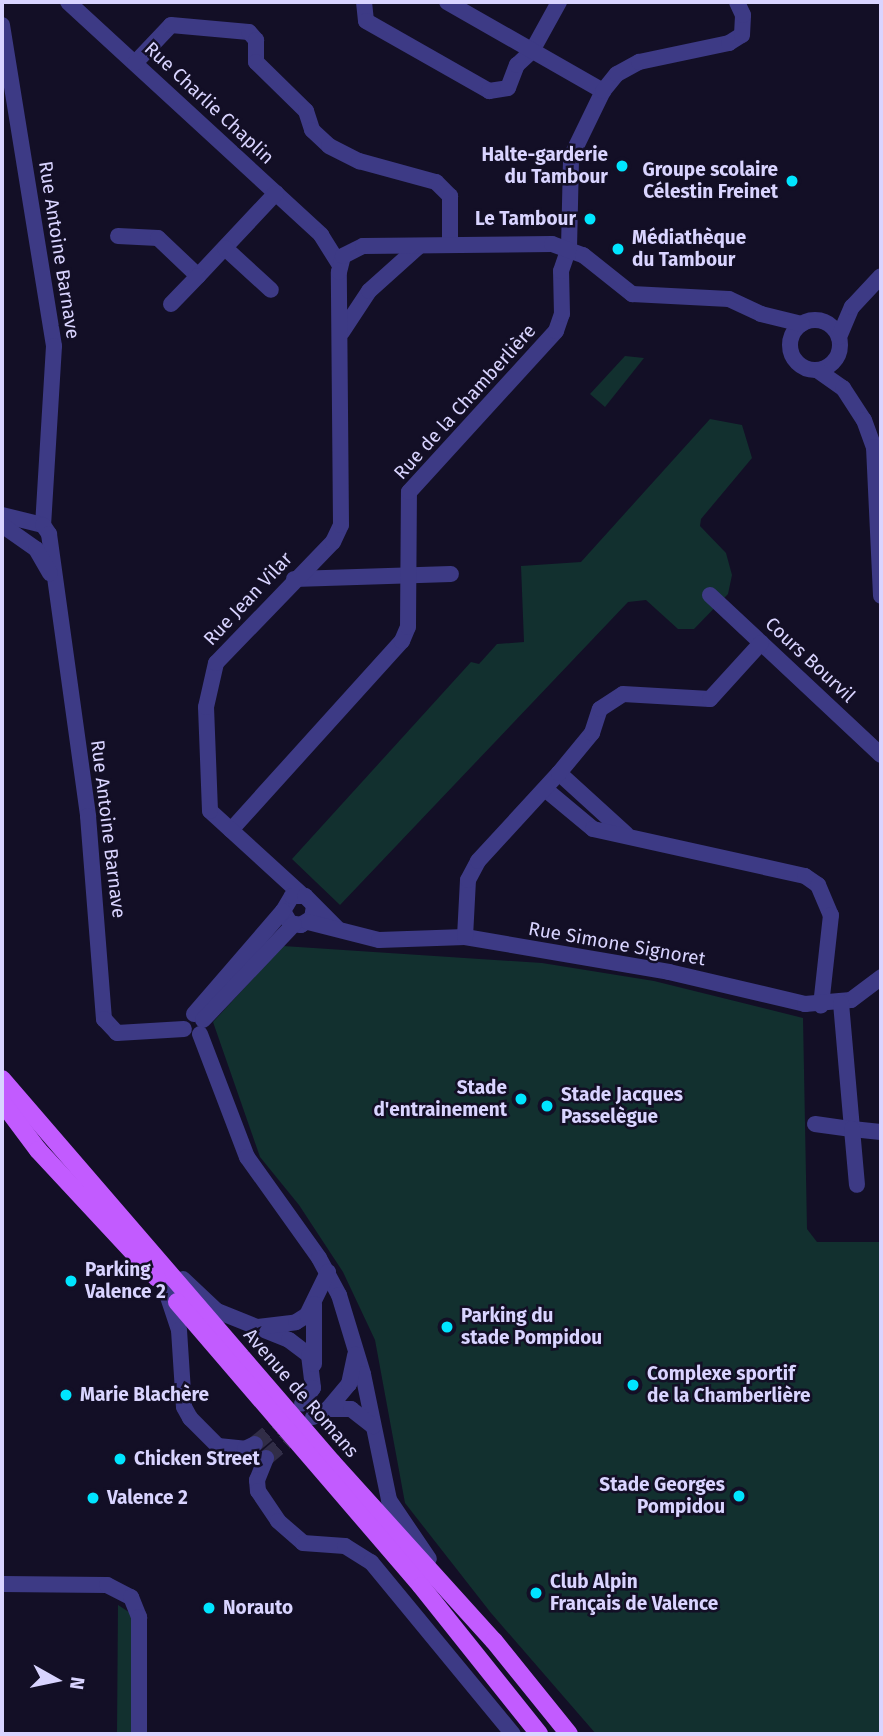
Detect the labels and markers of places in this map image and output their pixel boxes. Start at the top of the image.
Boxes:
place label: Halte-garderie du Tambour [481,144,608,188]
marker: Halte-garderie du Tambour [614,158,630,174]
place label: Groupe scolaire Célestin Freinet [643,159,778,203]
marker: Groupe scolaire Célestin Freinet [784,173,800,189]
place label: Le Tambour [475,208,576,230]
marker: Le Tambour [582,211,598,227]
place label: Médiathèque du Tambour [632,227,746,271]
marker: Médiathèque du Tambour [610,241,626,257]
place label: Stade d'entrainement [373,1077,507,1121]
place label: Stade Jacques Passelègue [561,1084,683,1128]
marker: Stade d'entrainement [513,1091,529,1107]
marker: Stade Jacques Passelègue [539,1098,555,1114]
place label: Parking Valence 2 [85,1259,166,1303]
marker: Parking Valence 2 [63,1273,79,1289]
place label: Parking du stade Pompidou [461,1305,602,1349]
marker: Parking du stade Pompidou [439,1319,455,1335]
place label: Complexe sportif de la Chamberlière [647,1363,810,1407]
marker: Complexe sportif de la Chamberlière [625,1377,641,1393]
place label: Marie Blachère [80,1384,209,1406]
marker: Marie Blachère [58,1387,74,1403]
place label: Chicken Street [134,1448,260,1470]
marker: Chicken Street [112,1451,128,1467]
place label: Stade Georges Pompidou [599,1474,725,1518]
place label: Valence 2 [107,1487,188,1509]
marker: Stade Georges Pompidou [731,1488,747,1504]
marker: Valence 2 [85,1490,101,1506]
place label: Club Alpin Français de Valence [550,1571,718,1615]
marker: Club Alpin Français de Valence [528,1585,544,1601]
place label: Norauto [223,1597,293,1619]
marker: Norauto [201,1600,217,1616]

